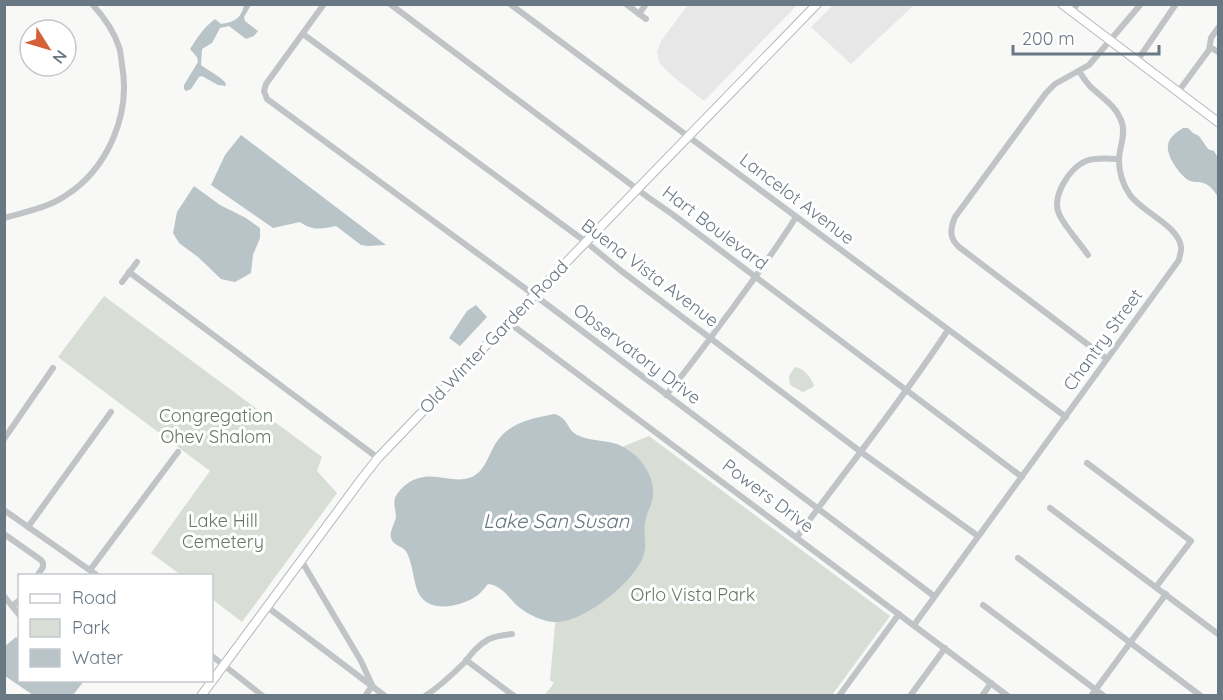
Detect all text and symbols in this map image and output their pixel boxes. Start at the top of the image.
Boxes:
north arrow [18,18,78,78]
scale bar [1013,18,1158,56]
text: 200 m [1022,27,1075,50]
text: N [48,46,72,68]
street label: Lancelot Avenue [735,148,859,249]
street label: Hart Boulevard [658,180,773,275]
street label: Buena Vista Avenue [577,213,724,332]
street label: Old Winter Garden Road [414,255,573,418]
street label: Chantry Street [1058,284,1147,395]
street label: Observatory Drive [569,298,706,409]
park label: Congregation Ohev Shalom [159,404,273,448]
street label: Powers Drive [718,454,819,538]
water label: Lake San Susan [483,508,629,533]
park label: Lake Hill Cemetery [182,509,264,553]
legend [18,574,213,682]
park label: Orlo Vista Park [631,583,755,606]
text: Road [72,586,117,609]
text: Park [72,616,110,639]
text: Water [72,646,123,669]

